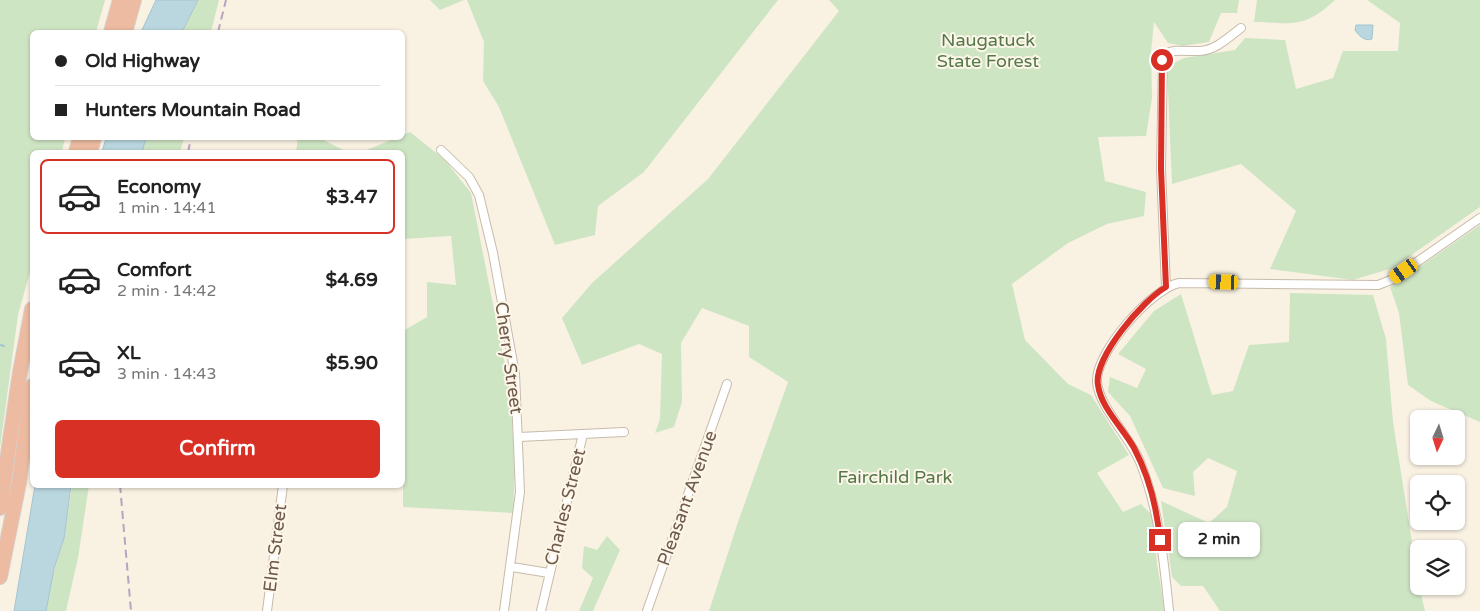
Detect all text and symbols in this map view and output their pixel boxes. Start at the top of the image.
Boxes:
park label: Naugatuck State Forest [937,29,1039,72]
route start [1151,49,1173,71]
text: Old Highway [85,50,200,72]
text: Hunters Mountain Road [85,99,301,121]
icon: car [57,174,102,219]
text: Economy [117,176,201,198]
text: $3.47 [326,186,378,208]
text: 1 min · 14:41 [117,198,216,218]
car [1387,256,1420,286]
icon: car [57,257,102,302]
text: Comfort [117,259,191,281]
text: $4.69 [326,269,378,291]
car [1208,274,1239,290]
text: 2 min · 14:42 [117,281,216,301]
street label: Cherry Street [490,300,528,416]
icon: car [57,340,102,385]
text: XL [117,342,141,364]
text: $5.90 [326,352,378,374]
text: 3 min · 14:43 [117,364,216,384]
north arrow [1410,410,1465,465]
map controls [1410,410,1465,595]
button: Confirm [55,420,380,478]
street label: Pleasant Avenue [652,427,722,569]
street label: Charles Street [540,446,590,568]
park label: Fairchild Park [838,466,953,488]
button: locate [1410,475,1465,530]
street label: Elm Street [259,503,291,593]
callout: 2 min [1178,522,1260,558]
route end [1149,529,1171,551]
text: 2 min [1198,529,1240,549]
button: layers [1410,540,1465,595]

